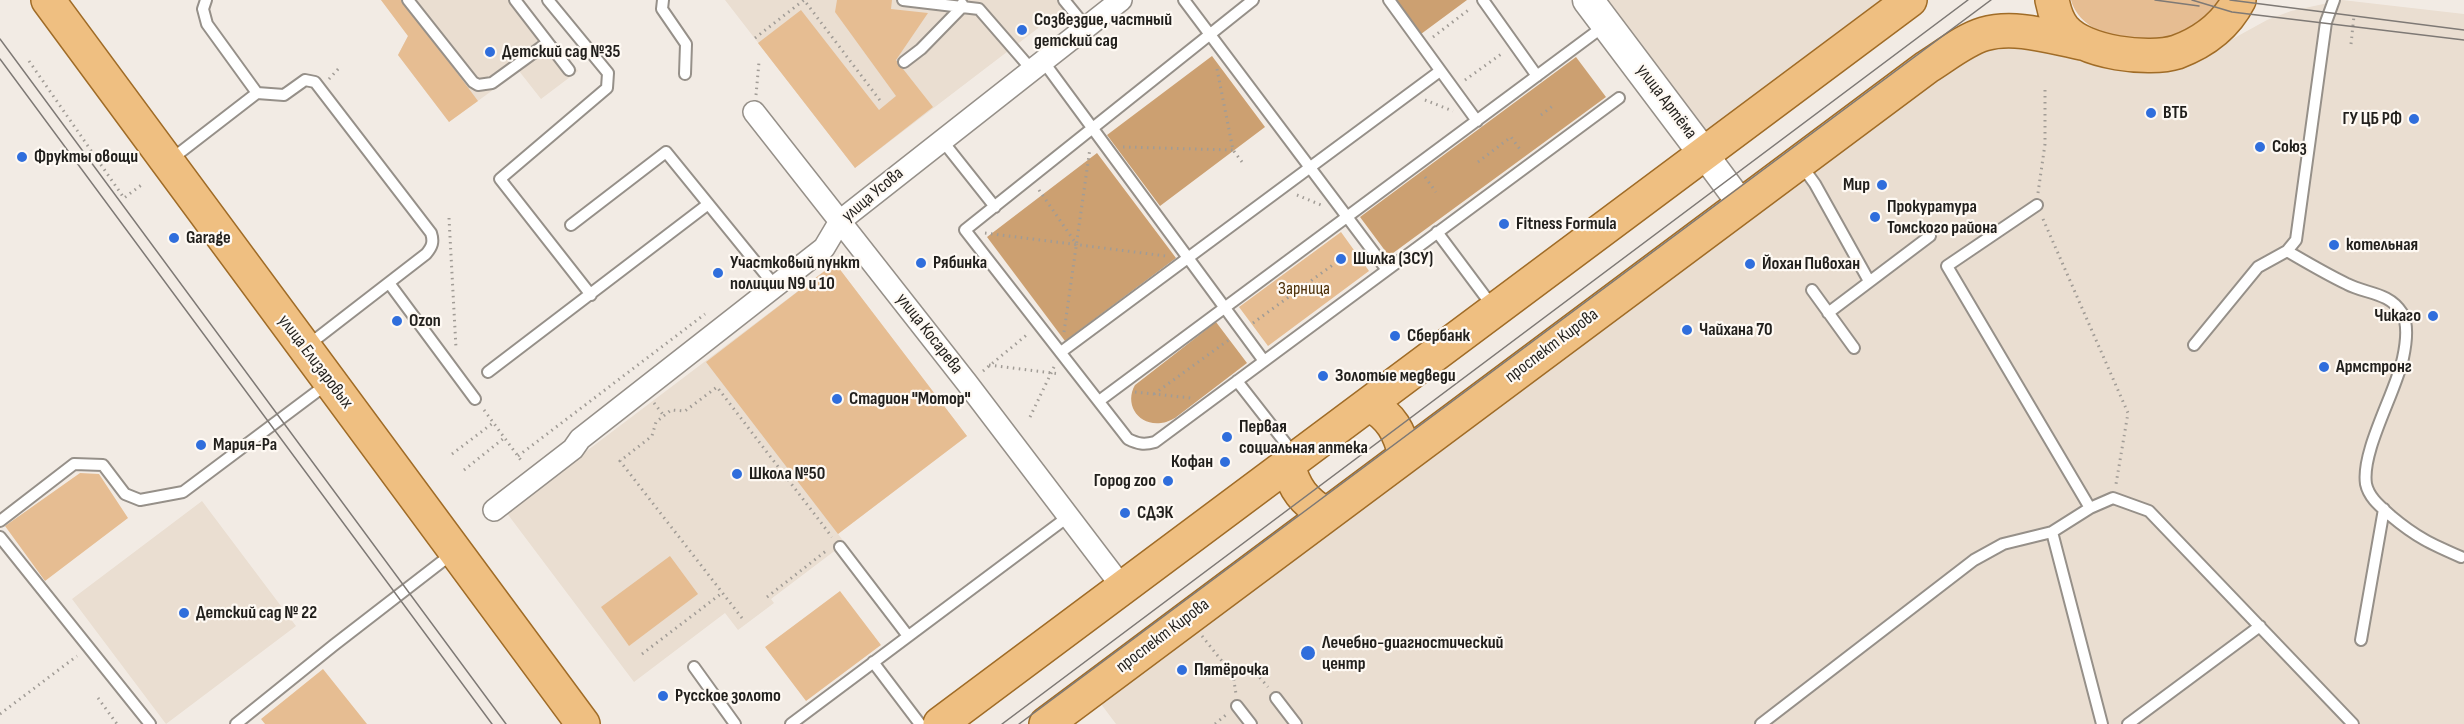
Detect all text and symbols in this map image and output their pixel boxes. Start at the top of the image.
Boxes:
place label: Созвездие, частный детский сад [1034,9,1172,52]
marker: Созвездие, частный детский сад [1015,23,1029,37]
place label: Детский сад №35 [502,41,620,63]
marker: Детский сад №35 [483,45,497,59]
street label: улица Артёма [1631,60,1701,144]
place label: ВТБ [2163,102,2188,124]
marker: ВТБ [2144,106,2158,120]
place label: ГУ ЦБ РФ [2343,108,2402,130]
marker: ГУ ЦБ РФ [2407,112,2421,126]
place label: Союз [2272,136,2307,158]
marker: Союз [2253,140,2267,154]
place label: Фрукты овощи [34,146,138,168]
marker: Фрукты овощи [15,150,29,164]
street label: улица Усова [838,163,908,227]
place label: Мир [1843,174,1870,196]
marker: Мир [1875,178,1889,192]
place label: Прокуратура Томского района [1887,196,1997,238]
marker: Прокуратура Томского района [1868,210,1882,224]
place label: Fitness Formula [1516,213,1617,235]
marker: Fitness Formula [1497,217,1511,231]
place label: Garage [186,227,231,249]
marker: Garage [167,231,181,245]
place label: котельная [2346,234,2418,256]
marker: котельная [2327,238,2341,252]
place label: Шилка (ЗСУ) [1353,248,1433,270]
place label: Участковый пункт полиции N9 и 10 [730,252,860,294]
place label: Рябинка [933,252,987,274]
marker: Шилка (ЗСУ) [1334,252,1348,266]
place label: Йохан Пивохан [1762,253,1860,275]
marker: Рябинка [914,256,928,270]
marker: Йохан Пивохан [1743,257,1757,271]
marker: Участковый пункт полиции N9 и 10 [711,266,725,280]
park label: Зарница [1278,278,1330,300]
street label: улица Косарева [891,289,967,379]
street label: проспект Кирова [1501,304,1603,388]
place label: Чикаго [2374,305,2421,327]
marker: Чикаго [2426,309,2440,323]
place label: Ozon [409,310,441,332]
street label: улица Елизаровых [273,311,357,413]
marker: Ozon [390,314,404,328]
place label: Чайхана 70 [1699,319,1772,341]
marker: Чайхана 70 [1680,323,1694,337]
place label: Сбербанк [1407,325,1470,347]
marker: Сбербанк [1388,329,1402,343]
place label: Армстронг [2336,356,2412,378]
marker: Армстронг [2317,360,2331,374]
place label: Золотые медведи [1335,365,1456,387]
marker: Золотые медведи [1316,369,1330,383]
place label: Стадион "Мотор" [849,388,971,410]
marker: Стадион "Мотор" [830,392,844,406]
place label: Первая социальная аптека [1239,416,1368,458]
marker: Первая социальная аптека [1220,430,1234,444]
place label: Мария-Ра [213,434,277,456]
marker: Мария-Ра [194,438,208,452]
place label: Кофан [1171,451,1213,473]
marker: Кофан [1218,455,1232,469]
place label: Школа №50 [749,463,825,485]
marker: Школа №50 [730,467,744,481]
place label: Город zoo [1094,470,1156,492]
marker: Город zoo [1161,474,1175,488]
place label: СДЭК [1137,502,1173,524]
marker: СДЭК [1118,506,1132,520]
street label: проспект Кирова [1112,594,1214,678]
place label: Детский сад № 22 [196,602,317,624]
marker: Детский сад № 22 [177,606,191,620]
place label: Лечебно-диагностический центр [1322,632,1503,674]
marker: Лечебно-диагностический центр [1299,644,1317,662]
place label: Пятёрочка [1194,659,1269,681]
marker: Пятёрочка [1175,663,1189,677]
place label: Русское золото [675,685,781,707]
marker: Русское золото [656,689,670,703]

